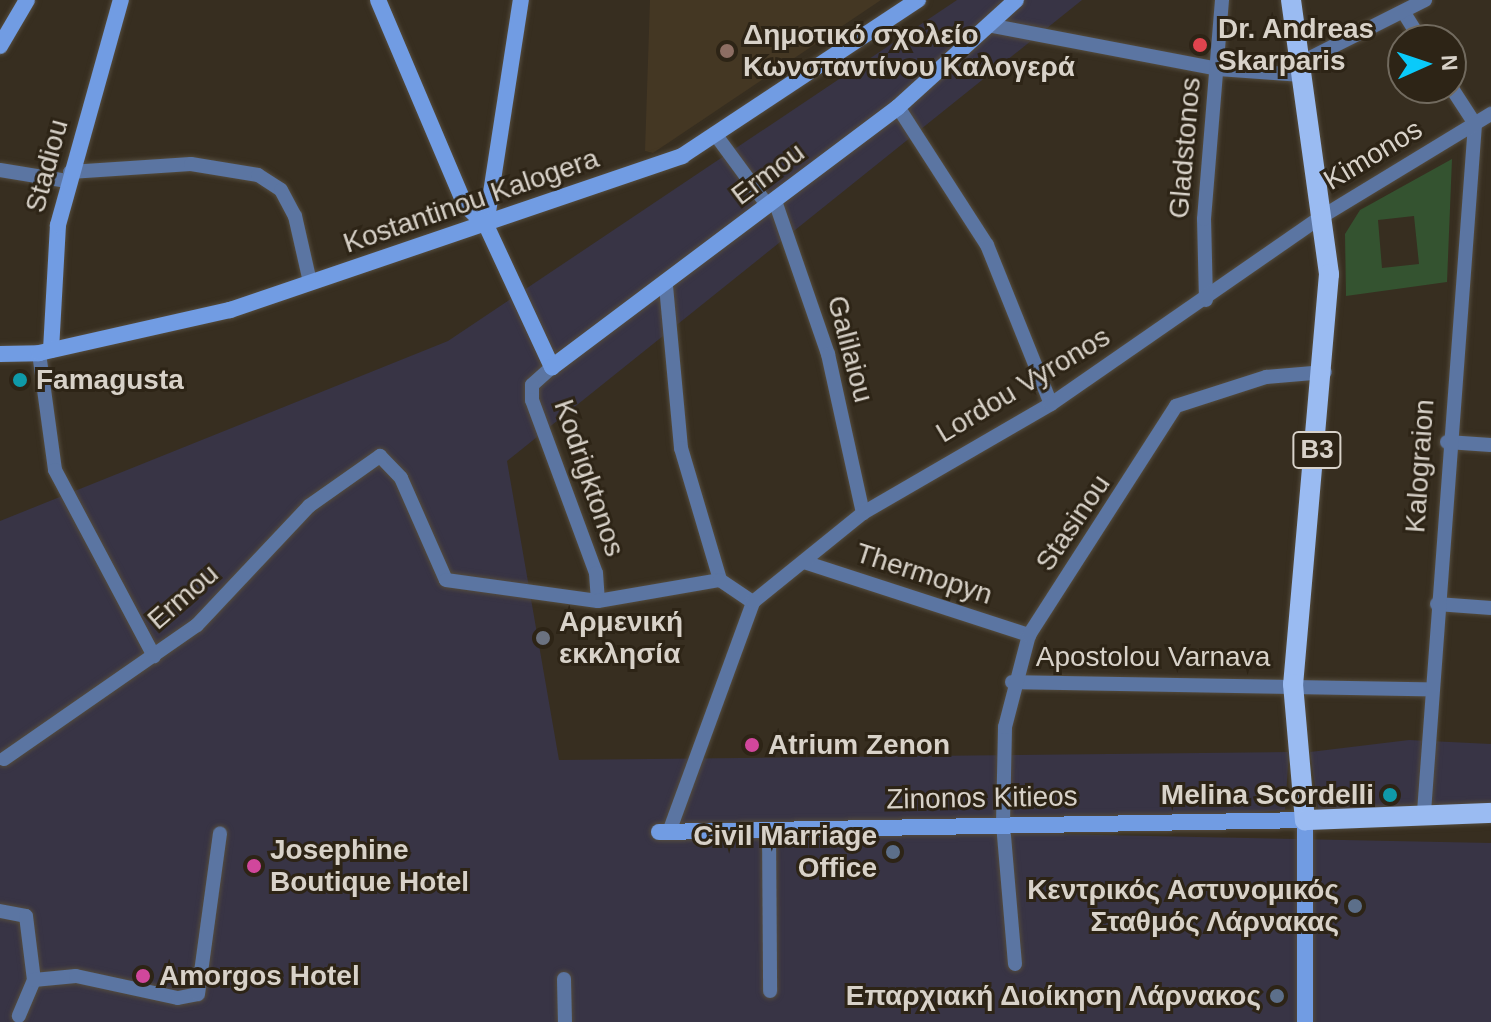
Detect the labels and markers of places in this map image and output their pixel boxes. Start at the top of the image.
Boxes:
place label: Dr. Andreas Skarparis [1218,12,1375,78]
place label: Δημοτικό σχολείο Κωνσταντίνου Καλογερά [743,18,1075,84]
marker: Dr. Andreas Skarparis [1189,34,1211,56]
marker: Δημοτικό σχολείο Κωνσταντίνου Καλογερά [718,42,736,60]
place label: Famagusta [36,363,184,397]
marker: Famagusta [11,371,29,389]
place label: Αρμενική εκκλησία [559,605,683,671]
marker: Αρμενική εκκλησία [534,629,552,647]
place label: Atrium Zenon [768,728,950,762]
marker: Atrium Zenon [743,736,761,754]
place label: Melina Scordelli [1161,778,1374,812]
marker: Melina Scordelli [1381,786,1399,804]
place label: Civil Marriage Office [693,819,877,885]
place label: Josephine Boutique Hotel [270,833,469,899]
marker: Civil Marriage Office [884,843,902,861]
marker: Josephine Boutique Hotel [245,857,263,875]
place label: Κεντρικός Αστυνομικός Σταθμός Λάρνακας [1026,873,1339,939]
marker: Κεντρικός Αστυνομικός Σταθμός Λάρνακας [1346,897,1364,915]
place label: Amorgos Hotel [159,959,360,993]
marker: Amorgos Hotel [134,967,152,985]
place label: Επαρχιακή Διοίκηση Λάρνακος [844,979,1261,1013]
marker: Επαρχιακή Διοίκηση Λάρνακος [1268,987,1286,1005]

